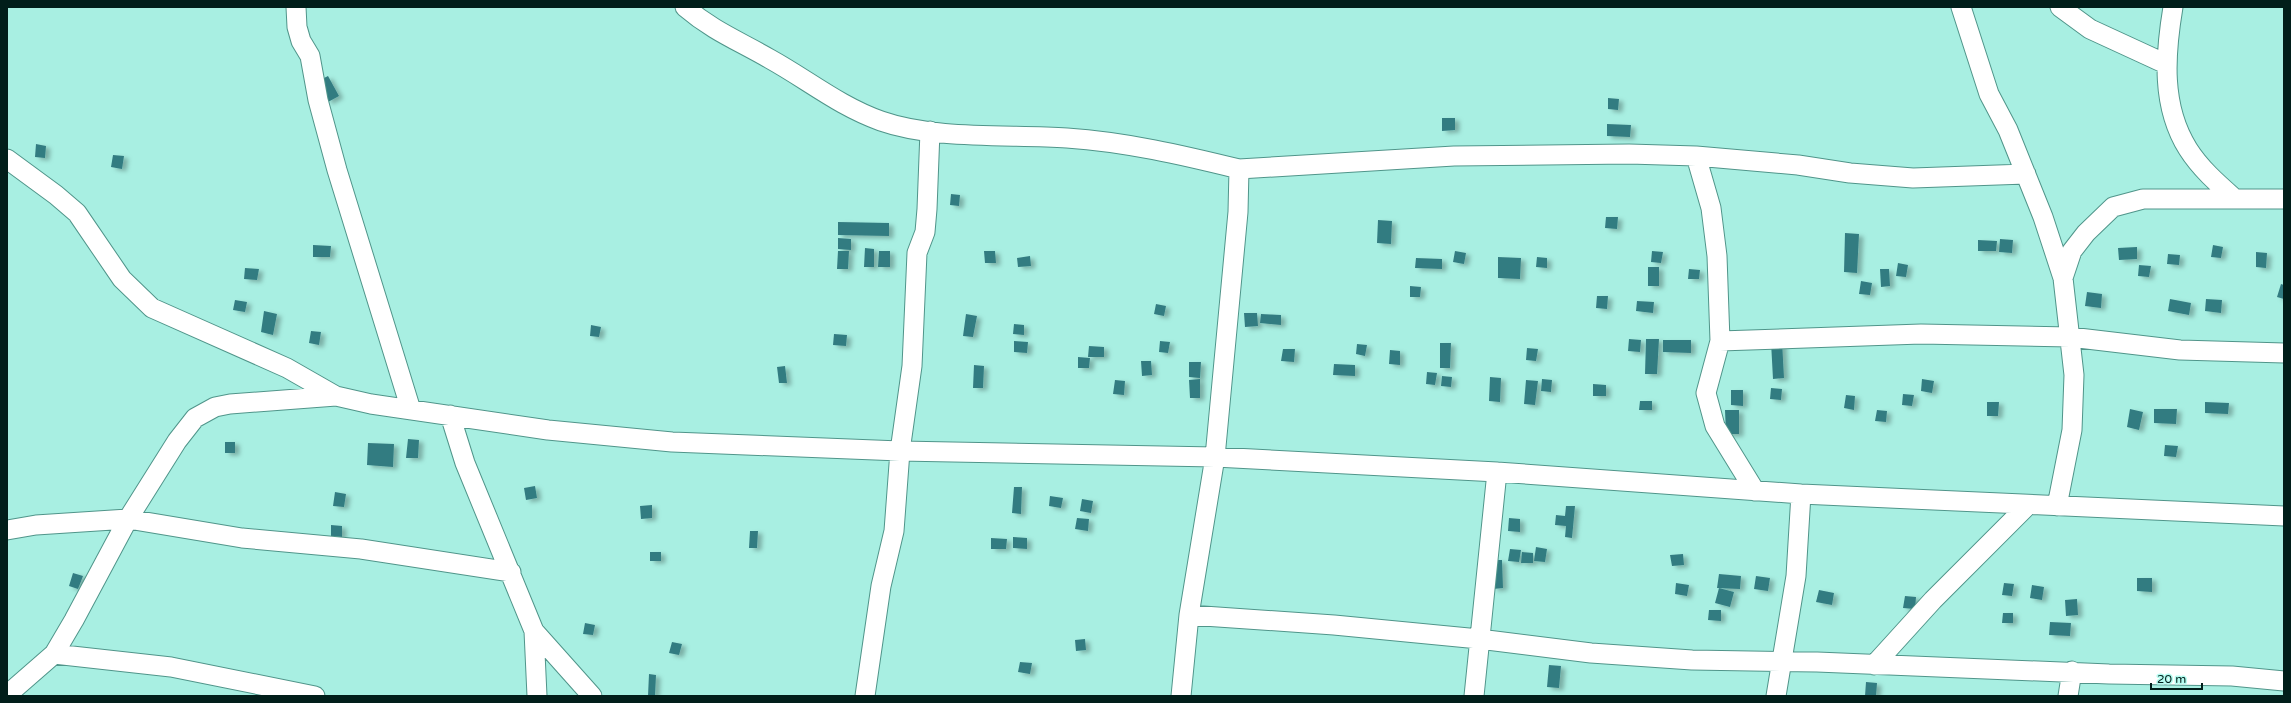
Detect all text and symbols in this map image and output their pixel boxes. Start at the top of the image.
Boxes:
scale bar [2151,665,2202,691]
text: 20 m [2157,672,2186,686]

